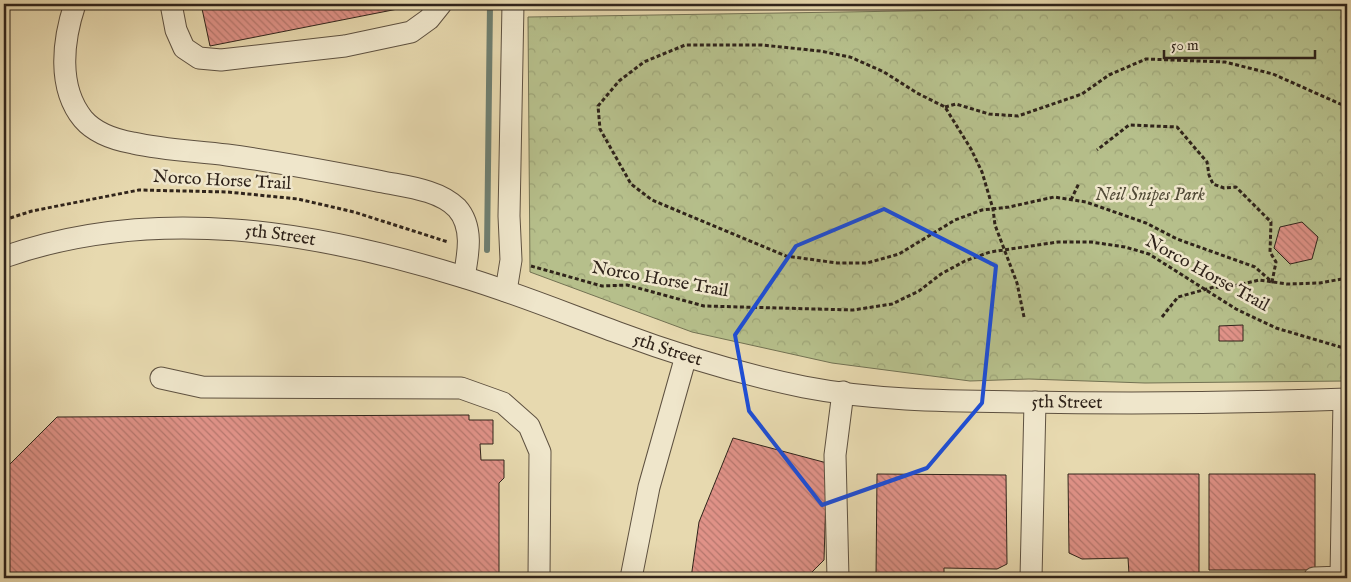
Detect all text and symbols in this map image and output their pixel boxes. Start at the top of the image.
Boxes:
scale bar [1164,28,1315,60]
text: 50 m [1171,36,1199,55]
street label: Norco Horse Trail [152,166,292,196]
park label: Neil Snipes Park [1095,184,1205,207]
street label: 5th Street [244,219,318,252]
street label: Norco Horse Trail [1141,230,1273,318]
street label: Norco Horse Trail [590,257,730,303]
street label: 5th Street [630,328,705,372]
street label: 5th Street [1031,391,1103,414]

